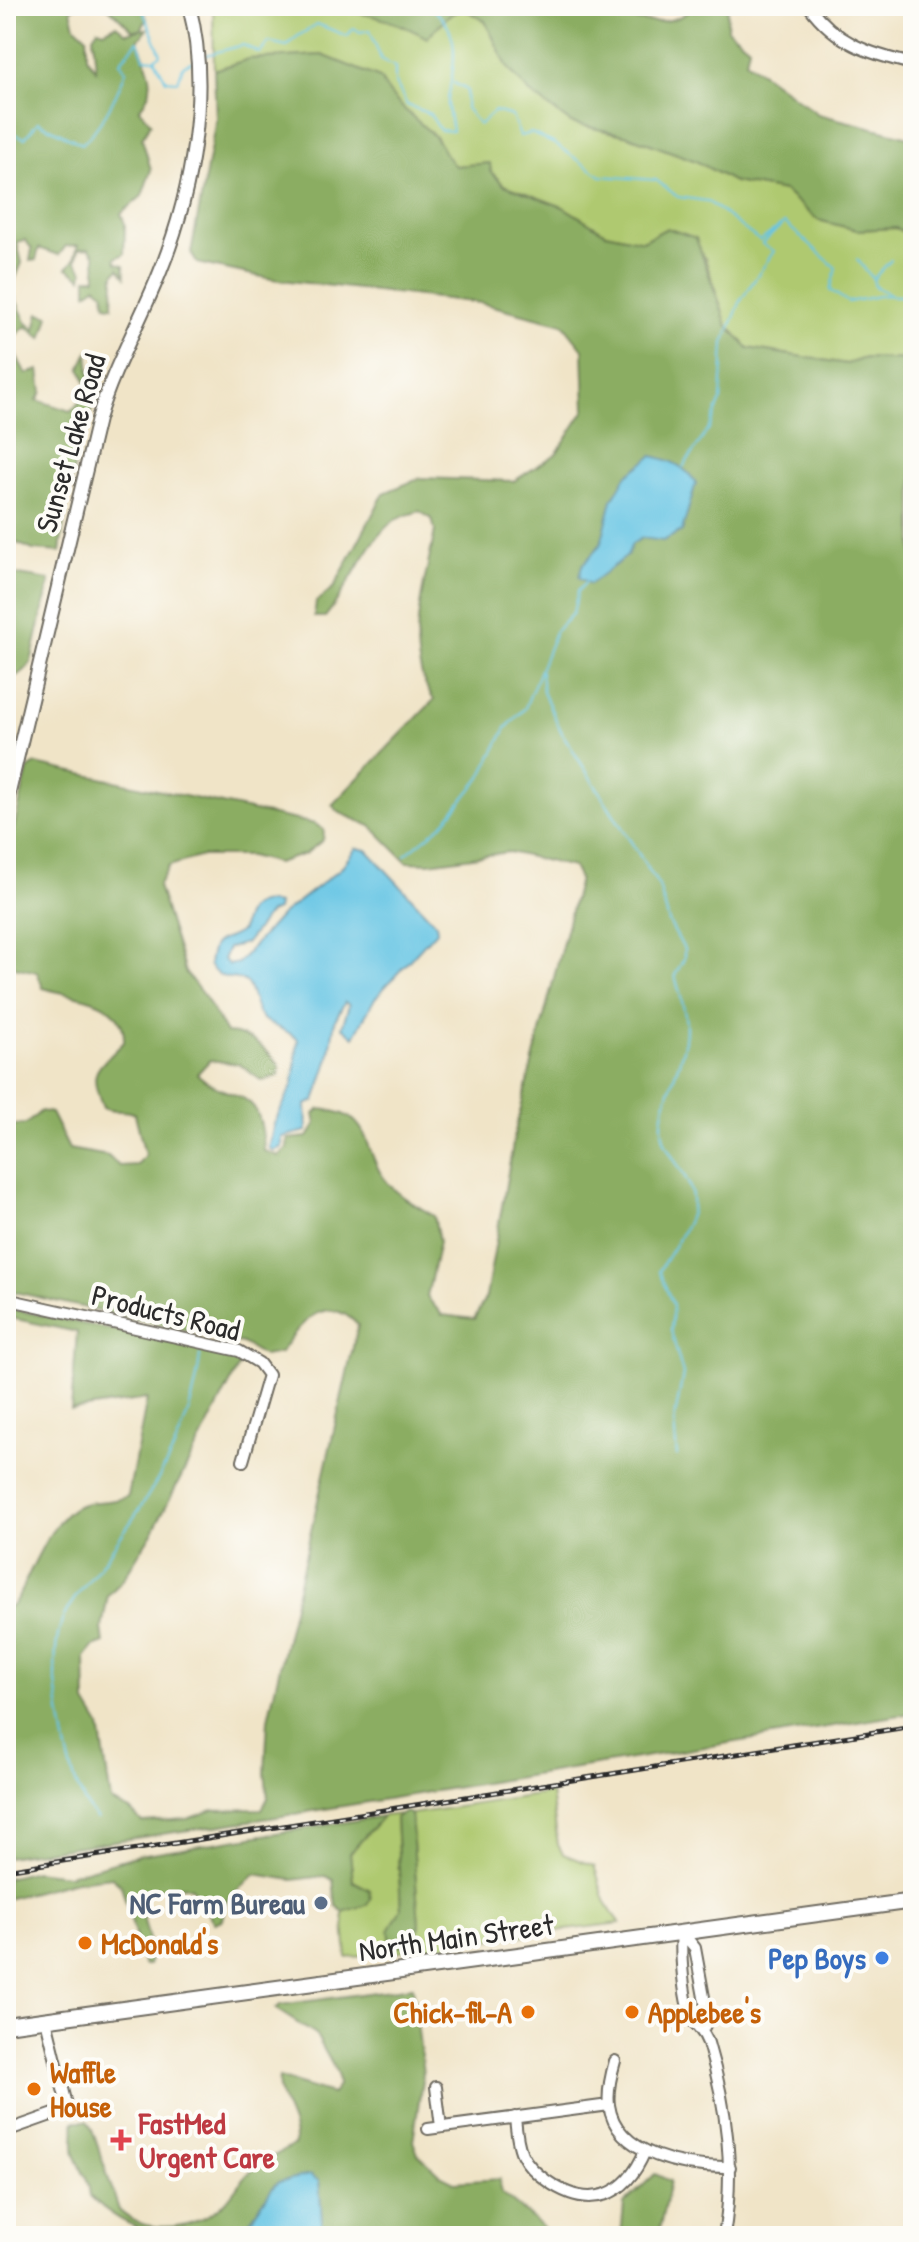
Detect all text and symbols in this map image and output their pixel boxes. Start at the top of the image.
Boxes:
street label: Sunset Lake Road [25,349,115,537]
street label: Products Road [88,1274,245,1350]
place label: NC Farm Bureau [129,1883,305,1923]
marker: NC Farm Bureau [312,1894,330,1912]
street label: North Main Street [356,1903,557,1970]
place label: McDonald's [101,1923,219,1963]
marker: McDonald's [76,1934,94,1952]
place label: Pep Boys [768,1938,866,1979]
marker: Pep Boys [873,1949,891,1967]
place label: Chick-fil-A [393,1992,512,2032]
place label: Applebee's [648,1992,761,2033]
marker: Chick-fil-A [519,2003,537,2021]
marker: Applebee's [623,2003,641,2021]
place label: Waffle House [50,2052,116,2126]
marker: Waffle House [25,2080,43,2098]
place label: FastMed Urgent Care [138,2103,275,2178]
marker: FastMed Urgent Care [110,2129,132,2151]

